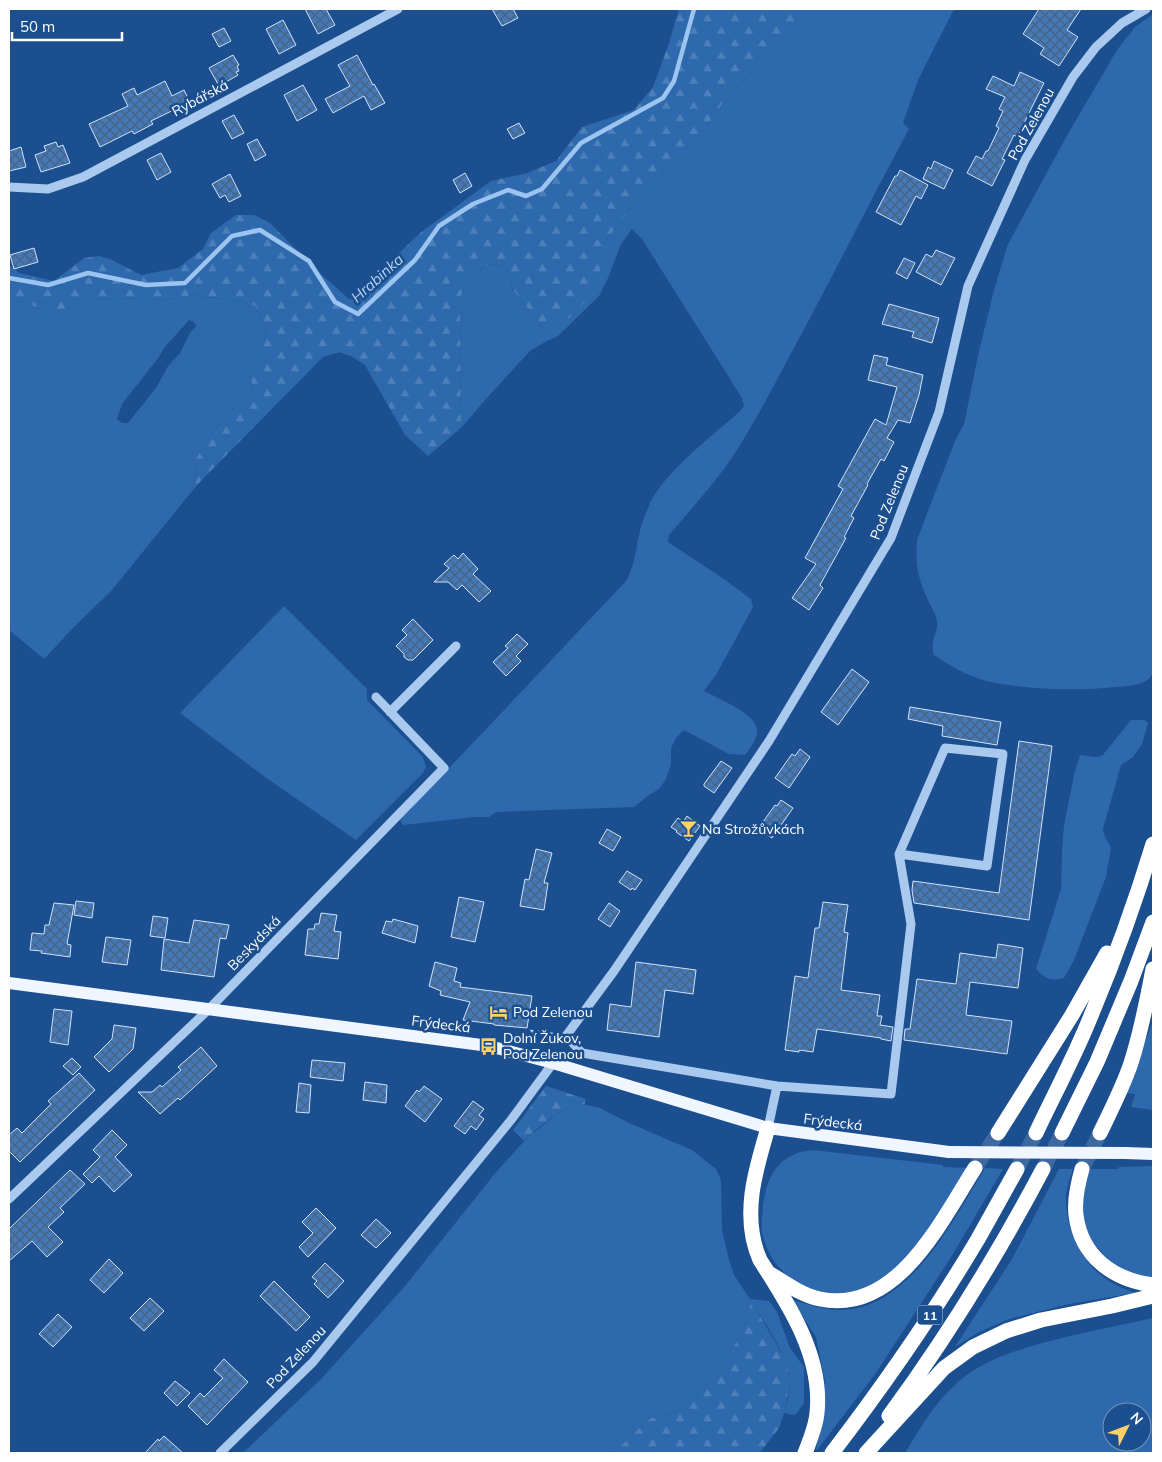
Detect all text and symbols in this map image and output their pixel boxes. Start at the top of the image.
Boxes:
scale bar [12,10,122,42]
text: 50 m [20,17,55,36]
street label: Rybářská [169,76,231,120]
street label: Pod Zelenou [1004,85,1058,163]
water label: Hrabinka [347,250,407,306]
street label: Pod Zelenou [866,462,912,542]
bar icon: Na Strožůvkách [678,819,698,839]
place label: Na Strožůvkách [702,820,805,838]
street label: Beskydská [223,912,285,974]
hotel icon: Pod Zelenou [489,1002,509,1022]
place label: Pod Zelenou [513,1003,593,1021]
street label: Frýdecká [411,1011,471,1037]
place label: Dolní Žukov, Pod Zelenou [503,1029,583,1063]
bus stop icon: Dolní Žukov, Pod Zelenou [479,1036,499,1056]
street label: Frýdecká [803,1109,863,1135]
road number: 11 [918,1306,942,1324]
street label: Pod Zelenou [262,1322,330,1392]
north arrow [1102,1402,1152,1452]
text: N [1126,1408,1147,1428]

